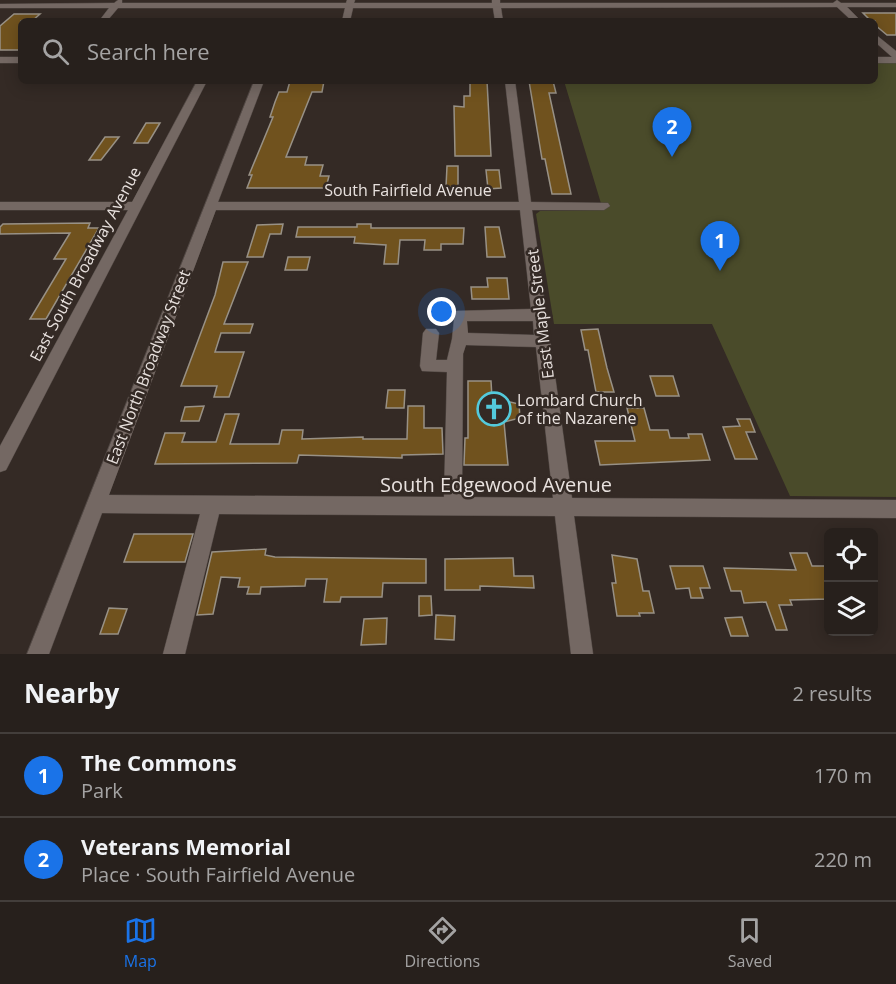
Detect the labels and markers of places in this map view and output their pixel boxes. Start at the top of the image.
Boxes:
pin: 2 [652,108,692,157]
pin: 1 [700,222,740,271]
place label: Lombard Church of the Nazarene [517,389,643,429]
church icon: Lombard Church of the Nazarene [476,391,512,427]

